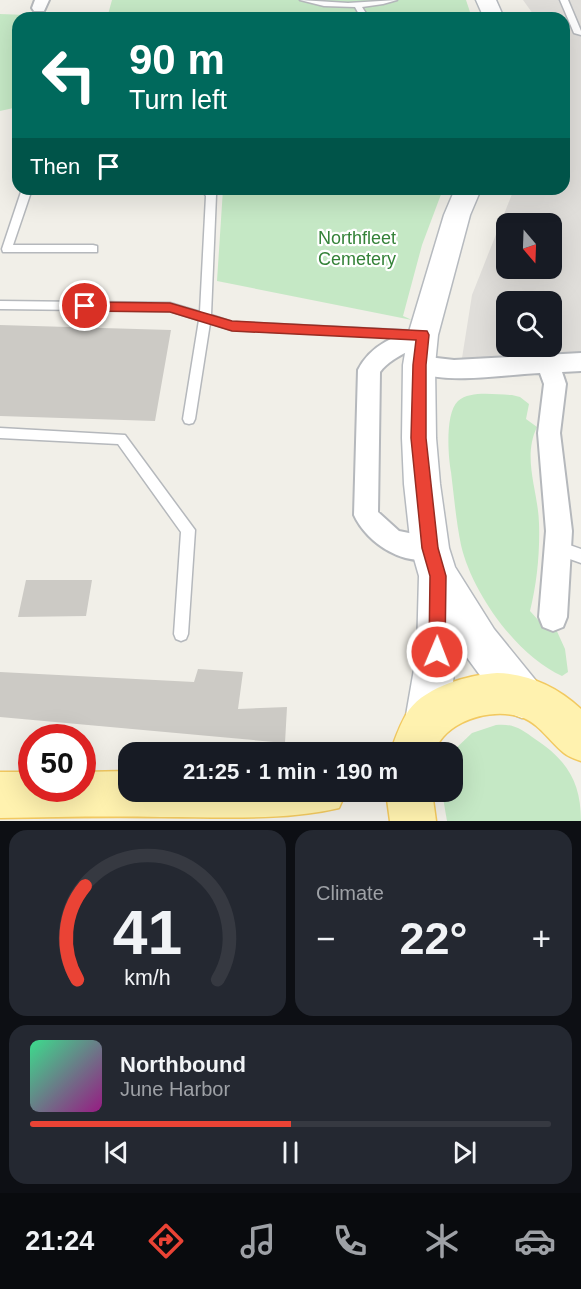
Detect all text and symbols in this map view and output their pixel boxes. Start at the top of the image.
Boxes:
icon: left [30,36,108,114]
text: 90 m [129,36,225,83]
text: Turn left [129,85,227,115]
icon: arrive [92,150,125,183]
text: Then [30,154,80,179]
north arrow [496,213,562,279]
map controls [496,213,562,357]
park label: Northfleet Cemetery [318,228,396,269]
pin [59,280,110,331]
icon: arrive [68,289,101,322]
button: search [496,291,562,357]
position arrow [405,620,469,684]
speed limit sign: 50 [18,724,96,802]
text: 21:25 · 1 min · 190 m [183,759,398,784]
text: Climate [316,882,384,904]
text: 41 [113,898,182,967]
text: 22° [399,913,468,964]
text: − [316,920,335,957]
text: + [532,920,551,957]
text: km/h [124,966,171,990]
text: Northbound [120,1052,246,1077]
text: June Harbor [120,1078,230,1100]
icon: previous [100,1136,133,1169]
icon: pause [274,1136,307,1169]
icon: next [448,1136,481,1169]
icon: directions [145,1220,187,1262]
icon: music [237,1220,279,1262]
icon: phone [329,1220,371,1262]
icon: climate [421,1220,463,1262]
icon: car [514,1220,556,1262]
text: 21:24 [25,1226,94,1256]

